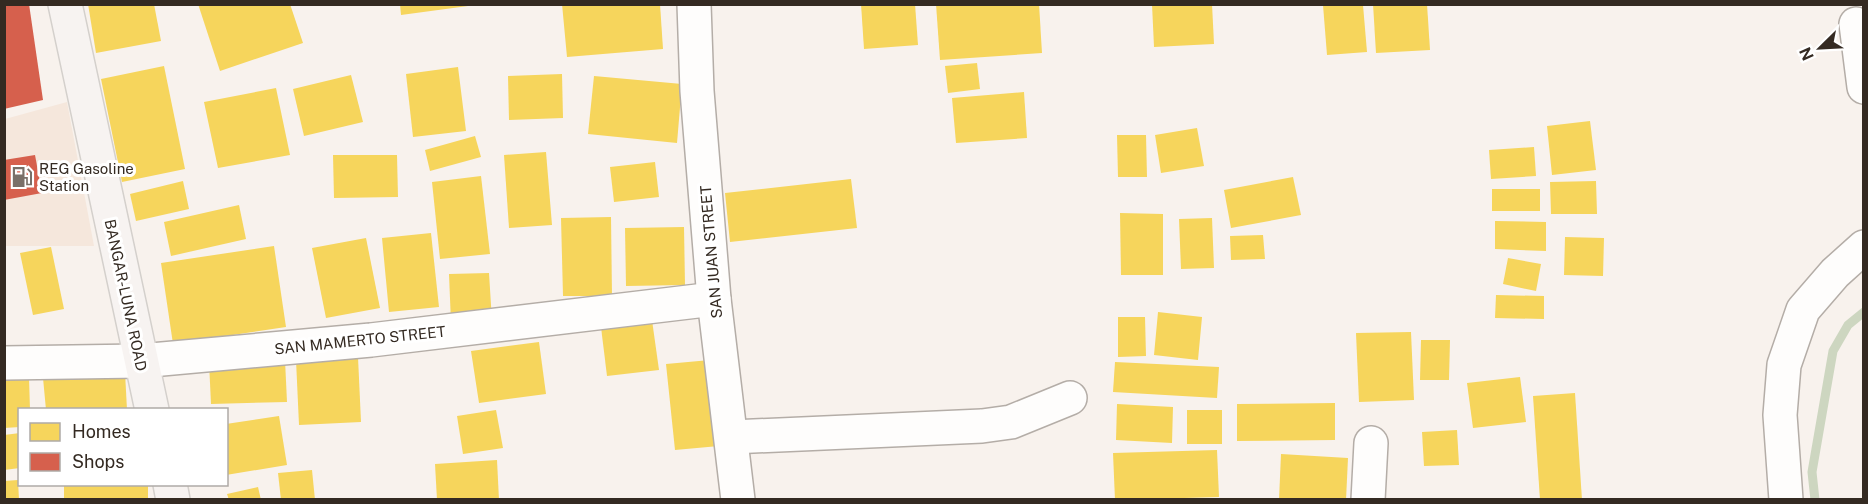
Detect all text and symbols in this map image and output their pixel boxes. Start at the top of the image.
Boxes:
north arrow [1790,18,1850,78]
text: N [1796,44,1818,63]
place label: REG Gasoline Station [39,160,134,194]
fuel station icon: REG Gasoline Station [10,165,34,189]
street label: SAN JUAN STREET [697,185,725,319]
street label: BANGAR-LUNA ROAD [102,218,150,372]
street label: SAN MAMERTO STREET [273,323,447,357]
legend [18,408,228,486]
text: Homes [72,421,131,442]
text: Shops [72,451,124,472]

